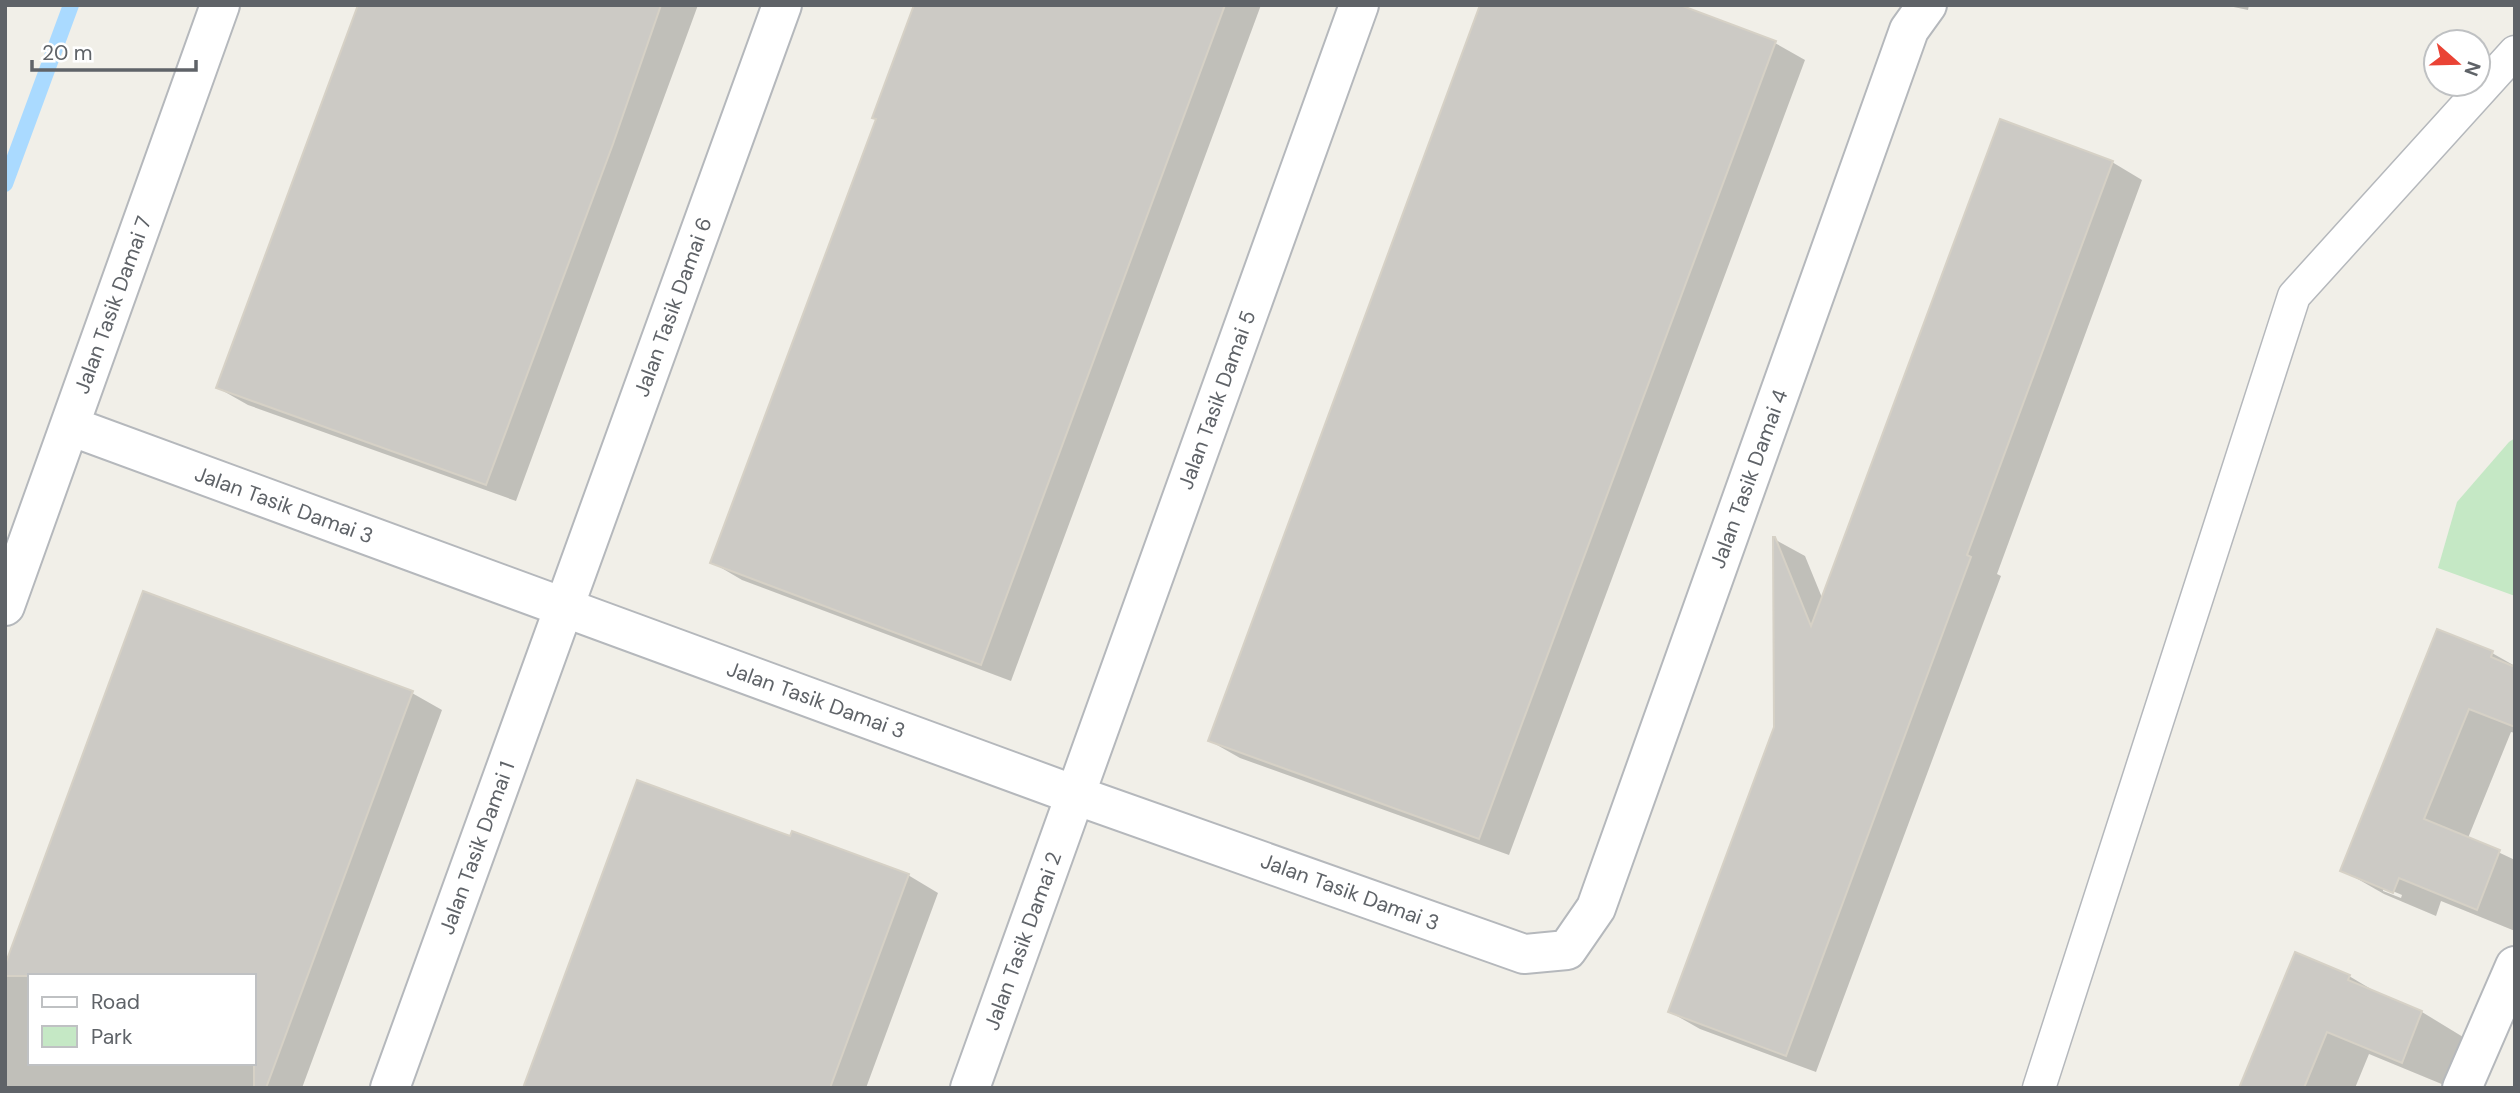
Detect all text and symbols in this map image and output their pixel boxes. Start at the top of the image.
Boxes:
scale bar [32,28,196,72]
north arrow [2422,28,2492,98]
text: 20 m [42,39,93,67]
text: N [2458,58,2487,79]
street label: Jalan Tasik Damai 7 [68,212,158,398]
street label: Jalan Tasik Damai 6 [628,213,718,401]
street label: Jalan Tasik Damai 5 [1172,307,1262,493]
street label: Jalan Tasik Damai 4 [1704,385,1794,572]
street label: Jalan Tasik Damai 3 [191,460,377,550]
street label: Jalan Tasik Damai 3 [723,655,909,745]
street label: Jalan Tasik Damai 1 [433,758,521,938]
street label: Jalan Tasik Damai 3 [1257,847,1443,937]
street label: Jalan Tasik Damai 2 [978,848,1068,1034]
legend [28,974,256,1065]
text: Road [91,988,140,1016]
text: Park [91,1023,133,1051]

